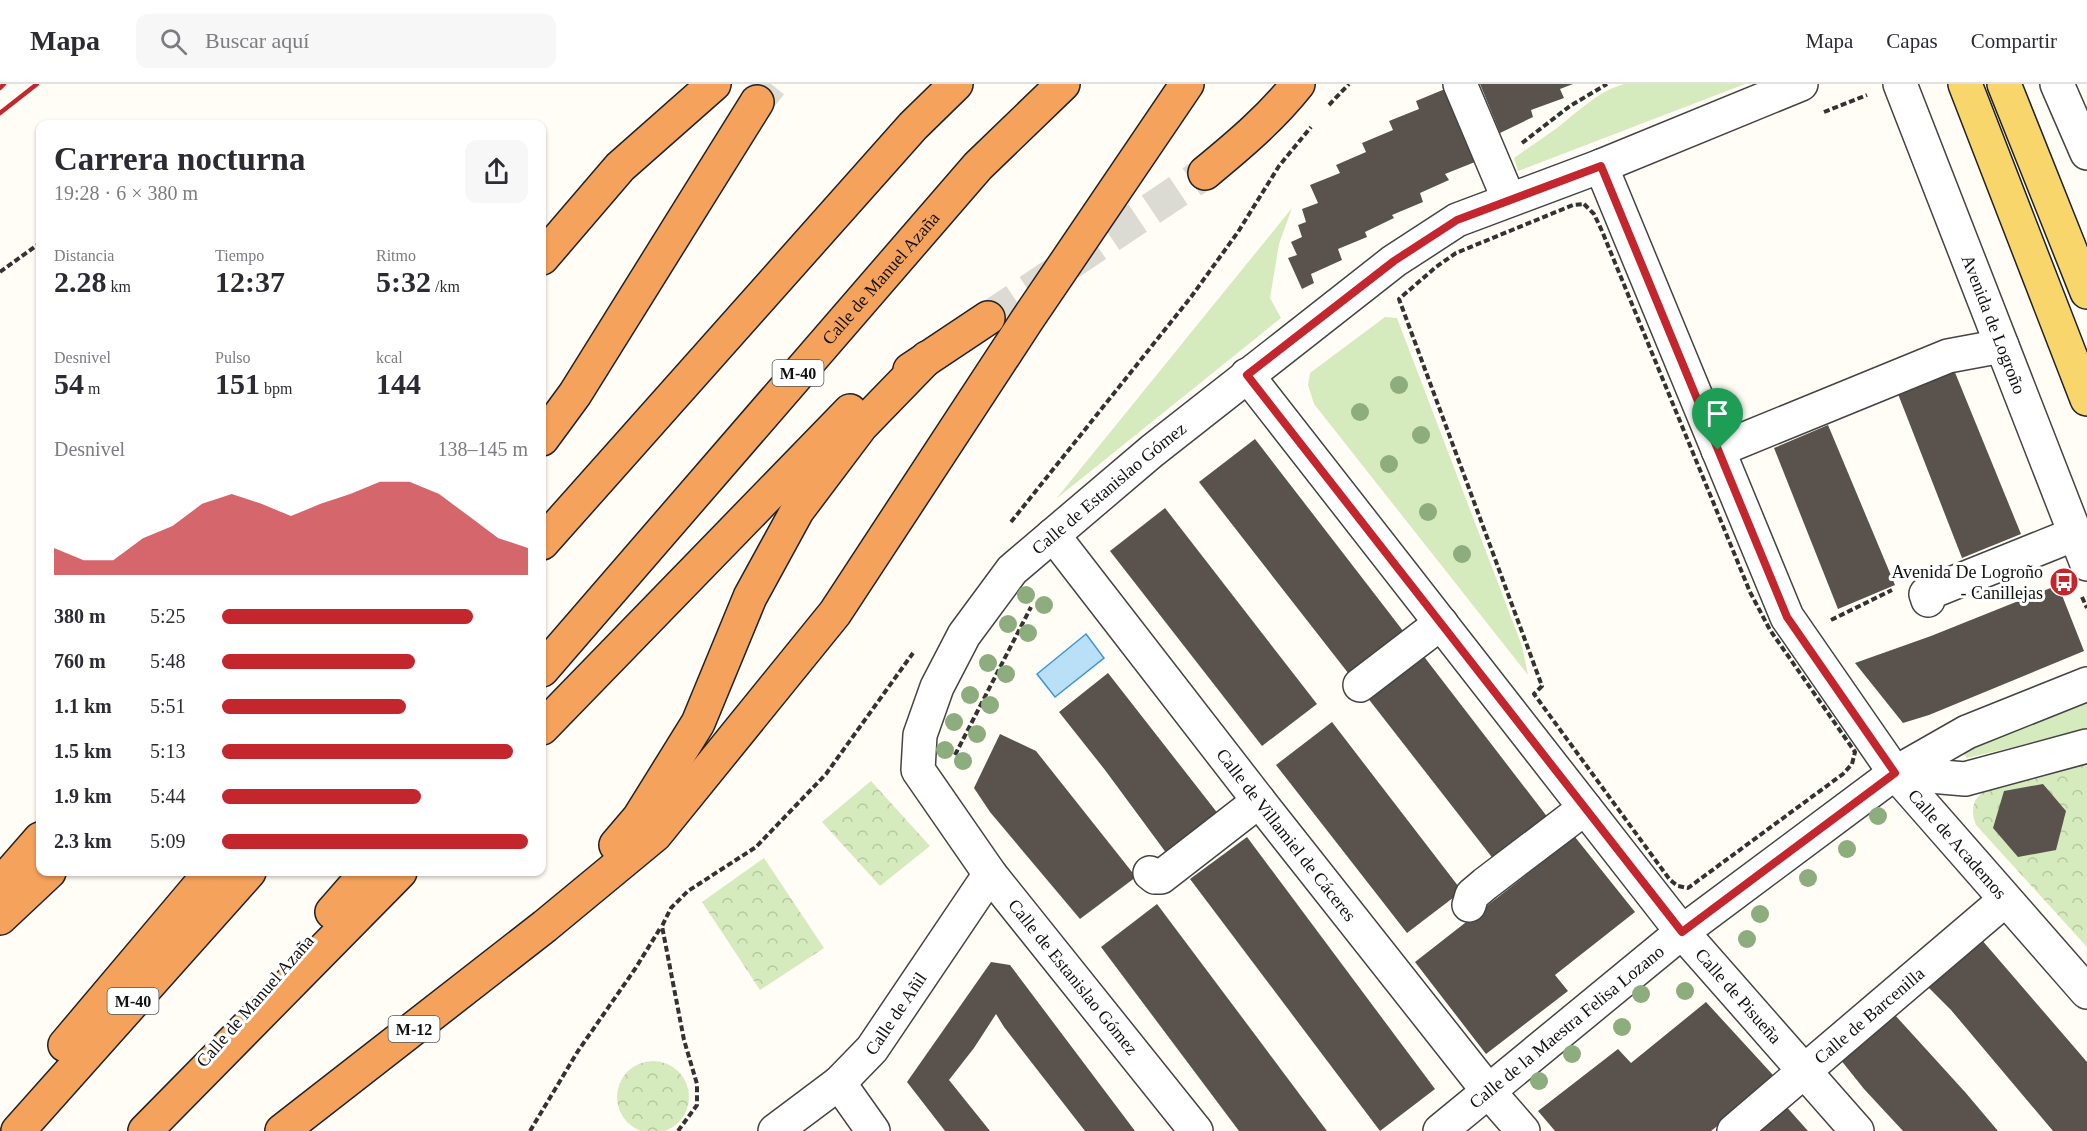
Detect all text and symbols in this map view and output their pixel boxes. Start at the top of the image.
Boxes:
search box [136,14,556,68]
text: Mapa [30,25,100,56]
icon: search [157,25,190,58]
text: Buscar aquí [205,28,309,53]
text: Mapa [1806,29,1853,53]
text: Capas [1886,29,1938,53]
text: Compartir [1971,29,2057,53]
button: share [465,140,528,203]
text: Carrera nocturna [54,141,305,177]
text: 19:28 · 6 × 380 m [54,182,198,204]
street label: Calle de Manuel Azaña [818,208,944,349]
text: Distancia [54,247,114,264]
text: Tiempo [215,247,264,264]
text: Ritmo [376,247,416,264]
street label: Avenida de Logroño [1958,252,2030,397]
text: 2.28 [54,265,107,298]
text: 12:37 [215,265,285,298]
text: 5:32 [376,265,431,298]
text: km [107,278,131,295]
text: /km [431,278,460,295]
text: Desnivel [54,349,111,366]
text: Pulso [215,349,251,366]
text: kcal [376,349,403,366]
road number: M-40 [772,360,824,386]
text: 54 [54,367,84,400]
text: 151 [215,367,260,400]
text: 144 [376,367,421,400]
text: m [84,380,100,397]
text: bpm [260,380,292,397]
pin [1692,388,1743,450]
icon: arrive [1701,397,1734,430]
street label: Calle de Estanislao Gómez [1028,418,1190,559]
text: Desnivel [54,438,125,460]
text: 138–145 m [437,438,528,460]
place label: Avenida De Logroño - Canillejas [1891,562,2043,603]
bus stop icon: Avenida De Logroño - Canillejas [2048,566,2080,598]
text: 380 m [54,605,106,627]
text: 5:25 [150,605,186,627]
text: 760 m [54,650,106,672]
text: 5:48 [150,650,186,672]
text: 1.1 km [54,695,112,717]
text: 5:51 [150,695,186,717]
text: 1.5 km [54,740,112,762]
text: 5:13 [150,740,186,762]
street label: Calle de Villamiel de Cáceres [1212,745,1360,925]
text: 1.9 km [54,785,112,807]
text: 5:44 [150,785,186,807]
street label: Calle de Academos [1904,785,2011,903]
text: 2.3 km [54,830,112,852]
text: 5:09 [150,830,186,852]
street label: Calle de Estanislao Gómez [1004,895,1142,1059]
street label: Calle de Manuel Azaña [192,931,318,1071]
street label: Calle de la Maestra Felisa Lozano [1465,941,1668,1113]
street label: Calle de Pisueña [1691,944,1785,1048]
street label: Calle de Barcenilla [1810,963,1929,1068]
street label: Calle de Añil [861,969,931,1059]
road number: M-40 [108,988,158,1014]
road number: M-12 [388,1016,440,1042]

